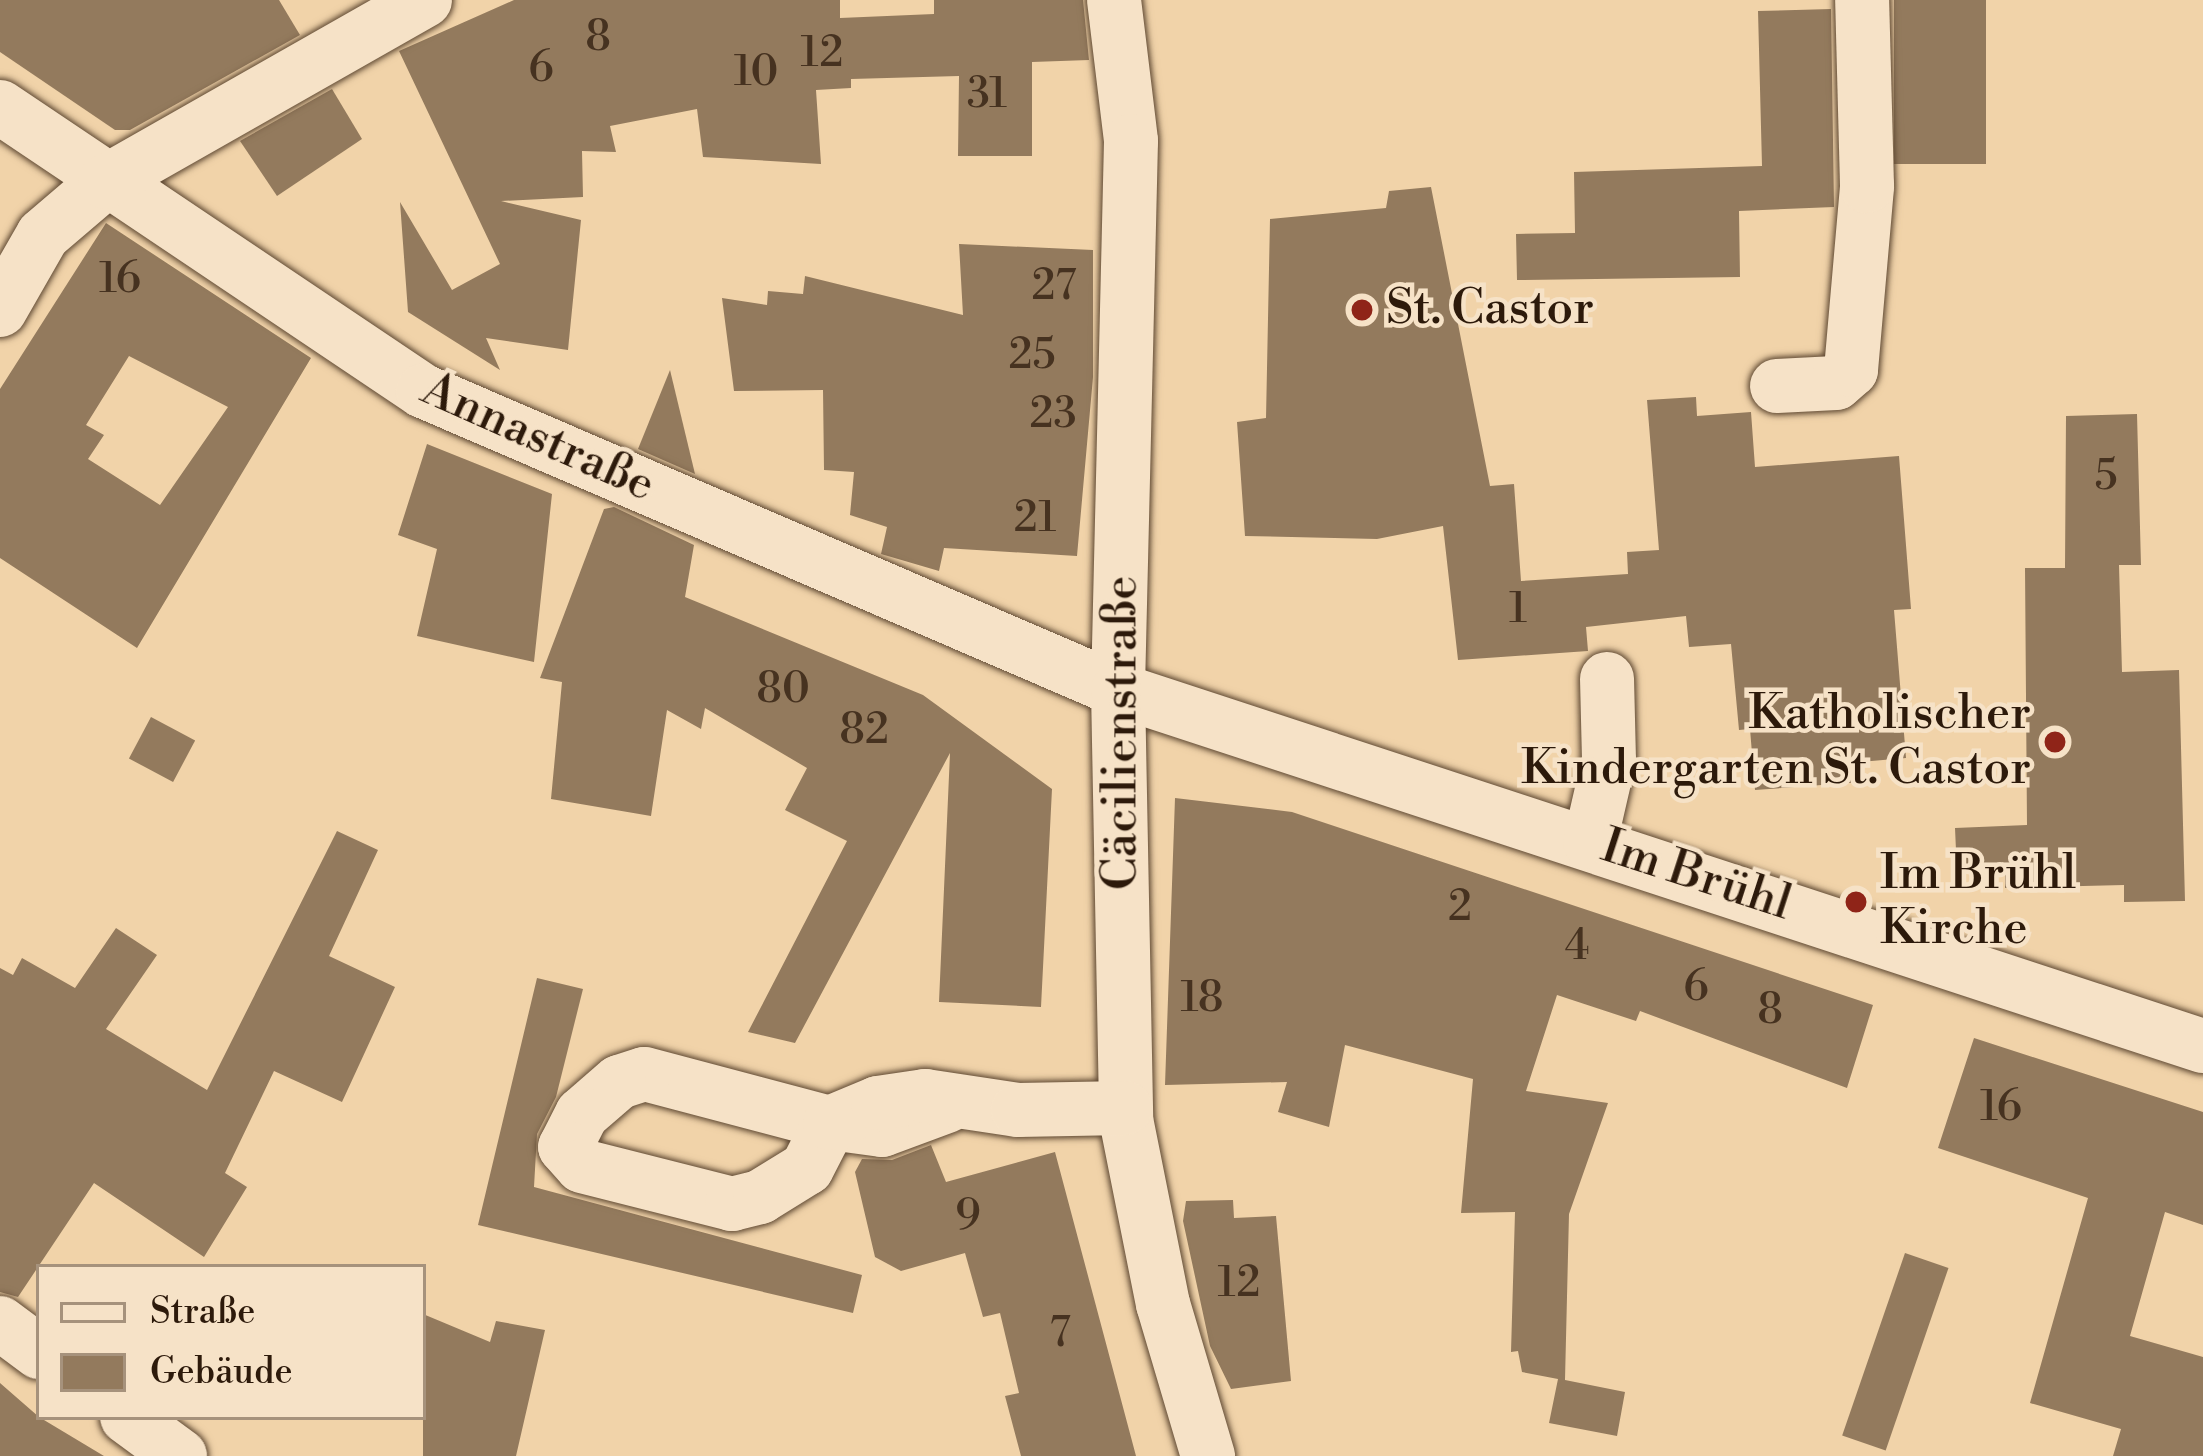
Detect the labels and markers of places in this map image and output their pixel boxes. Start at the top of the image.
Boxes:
place label: St. Castor [1386,281,1594,339]
marker: St. Castor [1349,297,1375,323]
place label: Katholischer Kindergarten St. Castor [1521,685,2031,798]
marker: Katholischer Kindergarten St. Castor [2042,729,2068,755]
place label: Im Brühl Kirche [1880,845,2076,958]
marker: Im Brühl Kirche [1843,889,1869,915]

